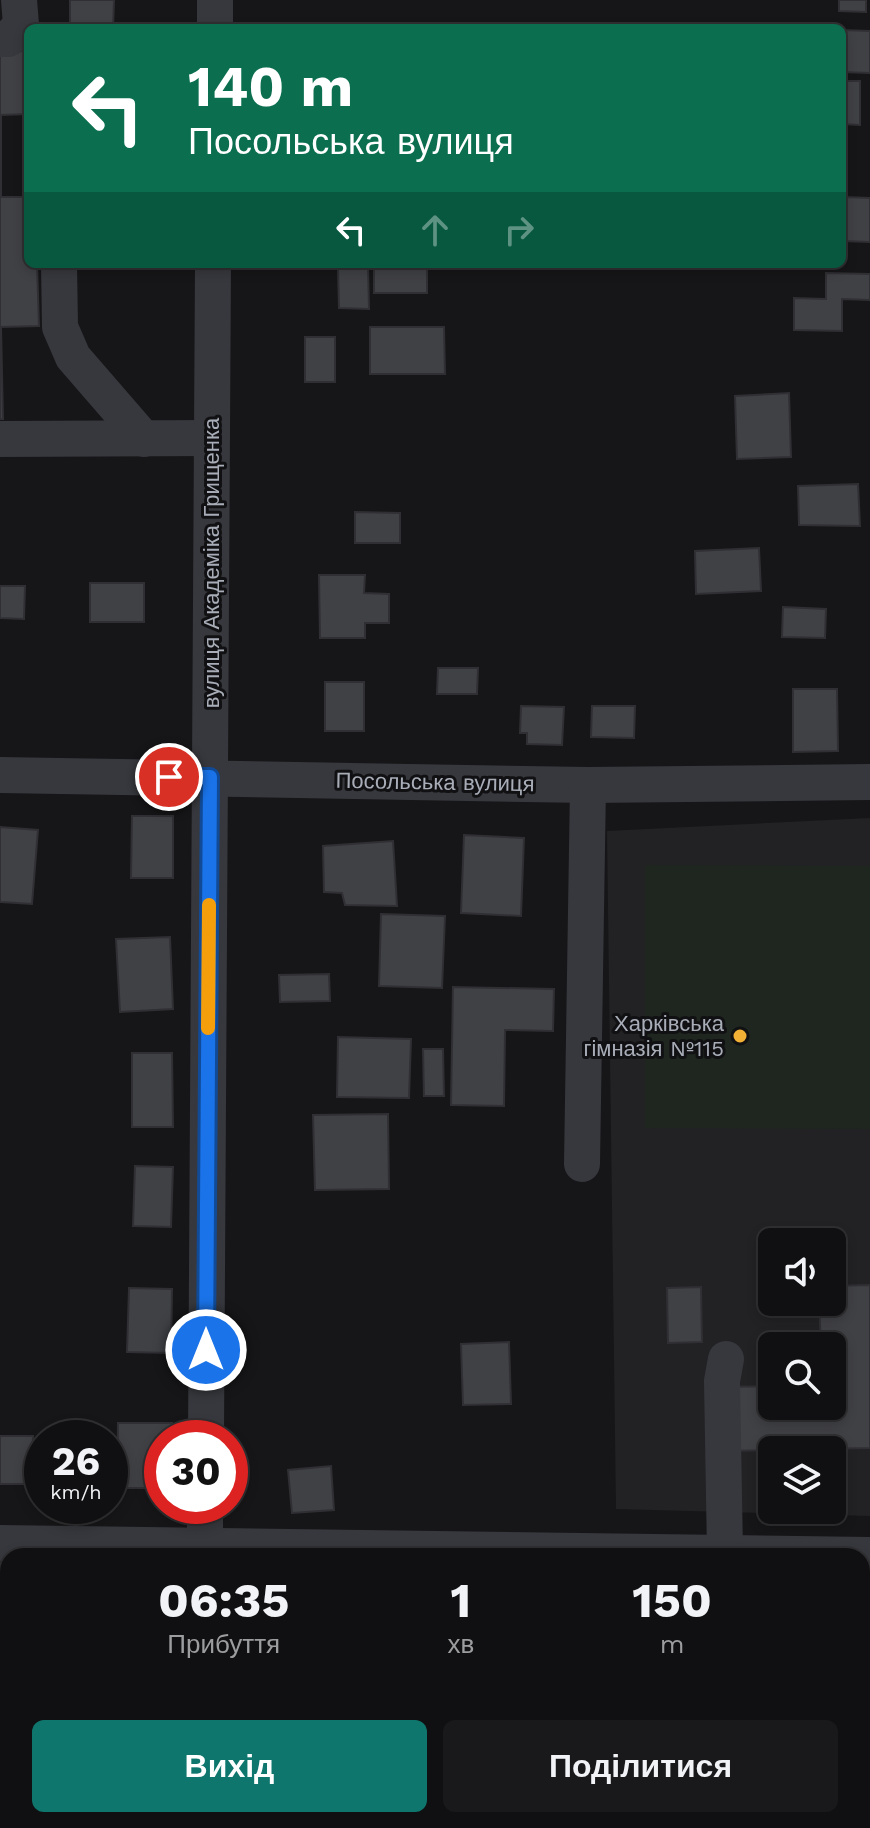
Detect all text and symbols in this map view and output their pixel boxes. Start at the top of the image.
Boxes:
text: 140 m [188,54,353,120]
icon: left [56,56,160,160]
text: Посольська вулиця [188,121,514,163]
icon: left [329,208,373,252]
icon: ahead [413,208,457,252]
icon: right [497,208,541,252]
street label: вулиця Академіка Грищенка [199,417,224,708]
pin [135,743,203,811]
icon: arrive [147,755,191,799]
street label: Посольська вулиця [335,768,535,796]
place label: Харківська гімназія №115 [583,1011,725,1061]
marker: Харківська гімназія №115 [731,1027,749,1045]
map controls [758,1228,846,1524]
button: sound [758,1228,846,1316]
position arrow [164,1308,248,1392]
button: search [758,1332,846,1420]
speed limit sign: 30 [144,1420,248,1524]
button: layers [758,1436,846,1524]
text: 26 [52,1438,100,1485]
text: km/h [50,1480,102,1504]
text: 06:35 [158,1572,289,1629]
text: 1 [451,1572,471,1629]
text: 150 [632,1572,712,1629]
text: Прибуття [167,1629,280,1659]
text: хв [448,1629,474,1659]
text: m [660,1629,685,1659]
button: Вихід [32,1720,427,1812]
button: Поділитися [443,1720,838,1812]

